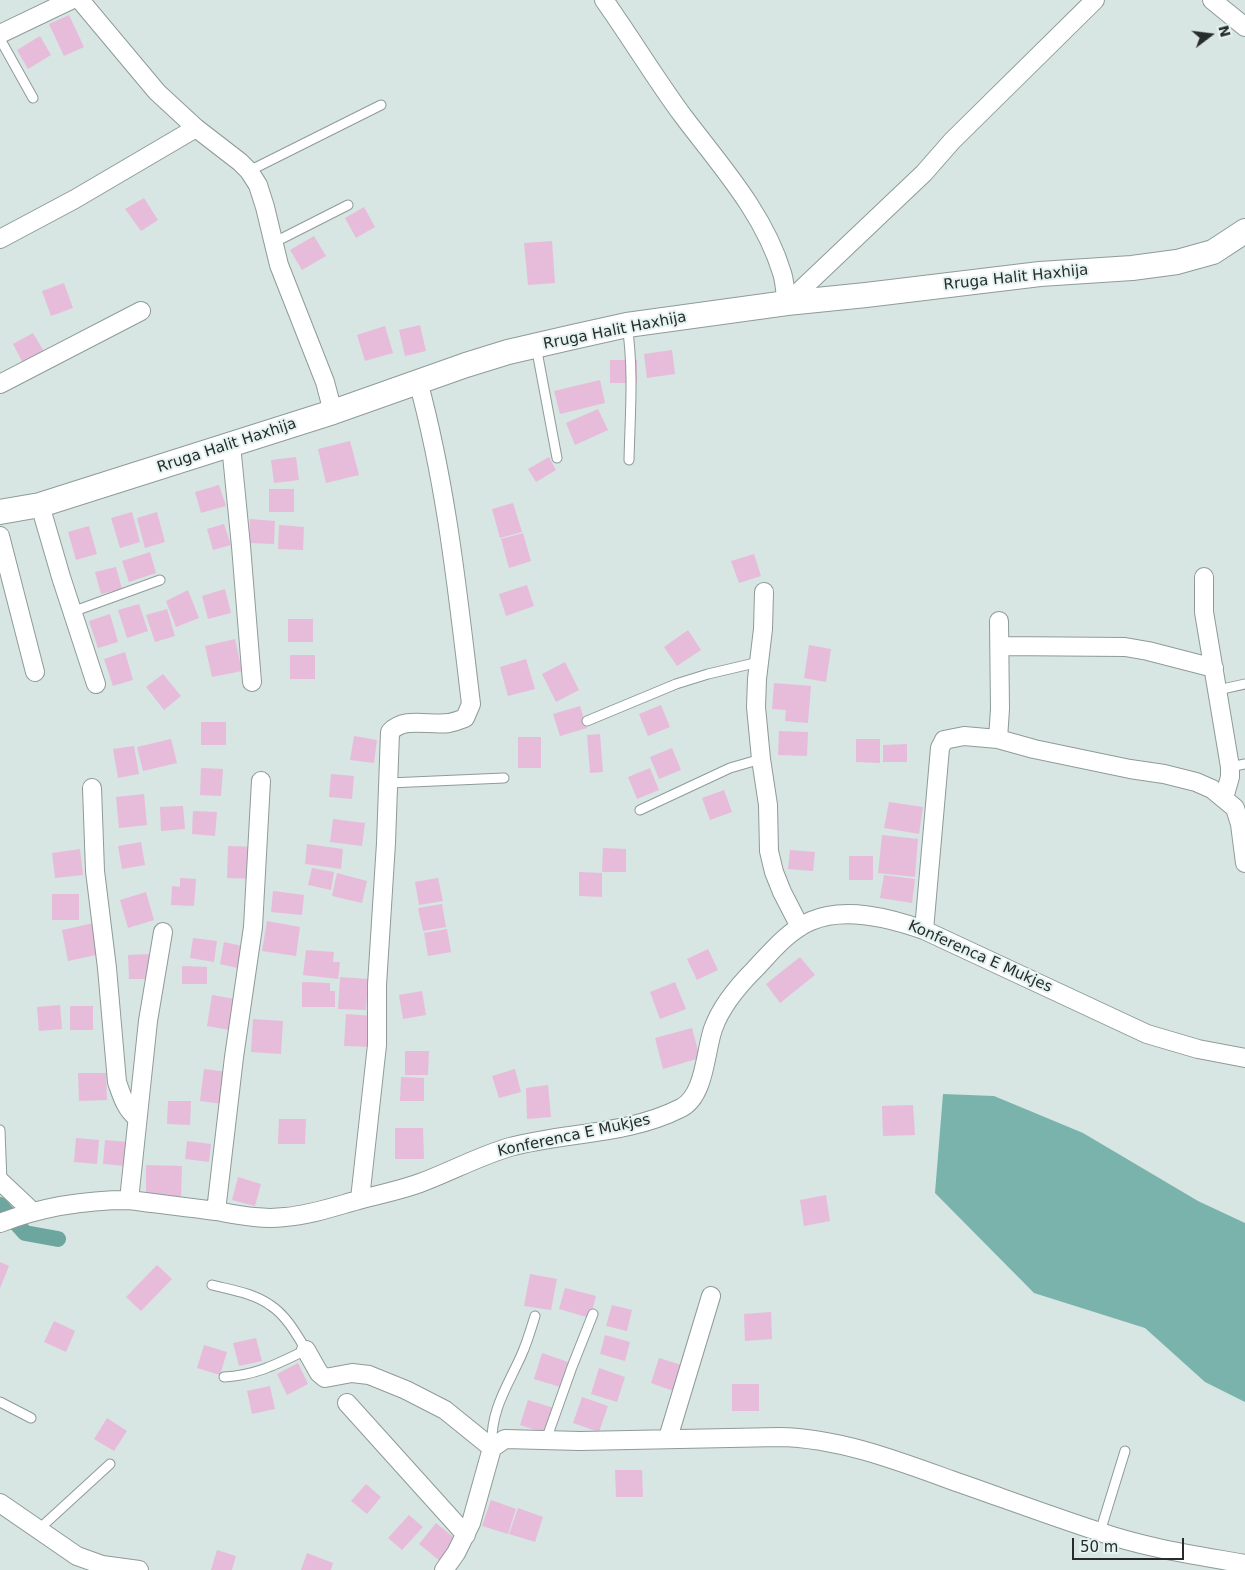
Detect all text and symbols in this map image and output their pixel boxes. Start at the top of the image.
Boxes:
north arrow [1185,10,1235,60]
text: N [1215,23,1234,39]
street label: Rruga Halit Haxhija [943,261,1089,295]
street label: Rruga Halit Haxhija [542,308,688,354]
street label: Rruga Halit Haxhija [155,415,299,477]
street label: Konferenca E Mukjes [905,917,1055,997]
street label: Konferenca E Mukjes [496,1111,652,1161]
scale bar [1075,1528,1188,1560]
text: 50 m [1080,1538,1118,1556]

